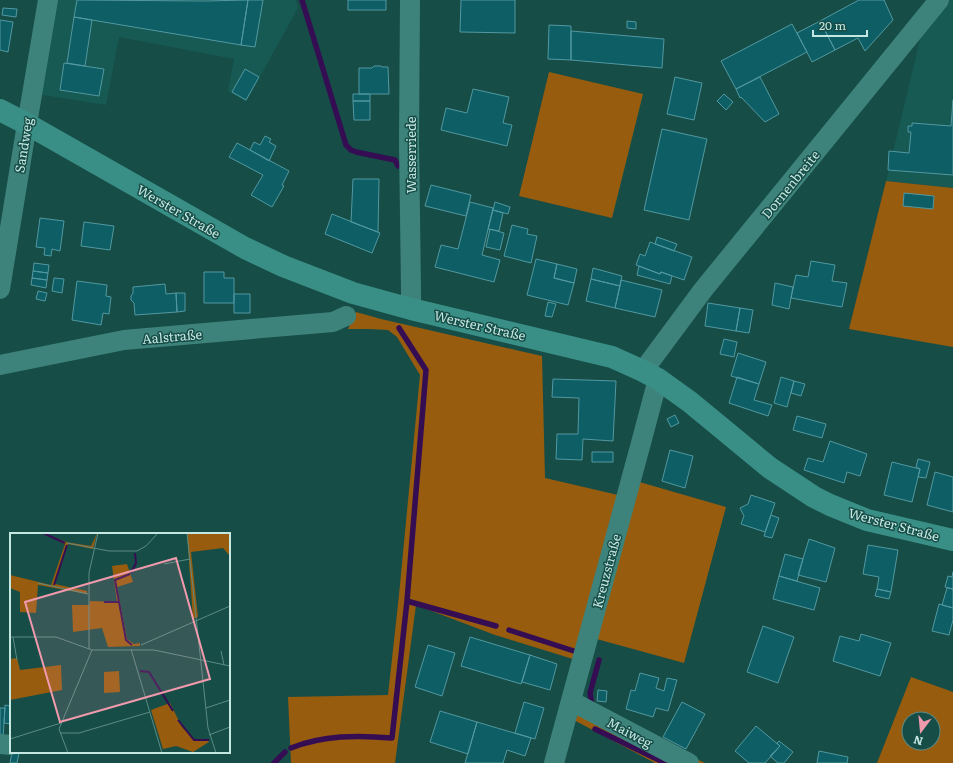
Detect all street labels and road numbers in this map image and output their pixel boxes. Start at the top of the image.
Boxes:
street label: Sandweg [9,115,37,174]
street label: Wasserriede [401,116,420,194]
street label: Dornenbreite [756,145,824,222]
street label: Werster Straße [134,179,224,243]
street label: Werster Straße [432,305,528,345]
street label: Aalstraße [141,324,203,348]
street label: Werster Straße [846,503,942,545]
street label: Kreuzstraße [587,531,625,610]
street label: Maiweg [604,712,657,752]

